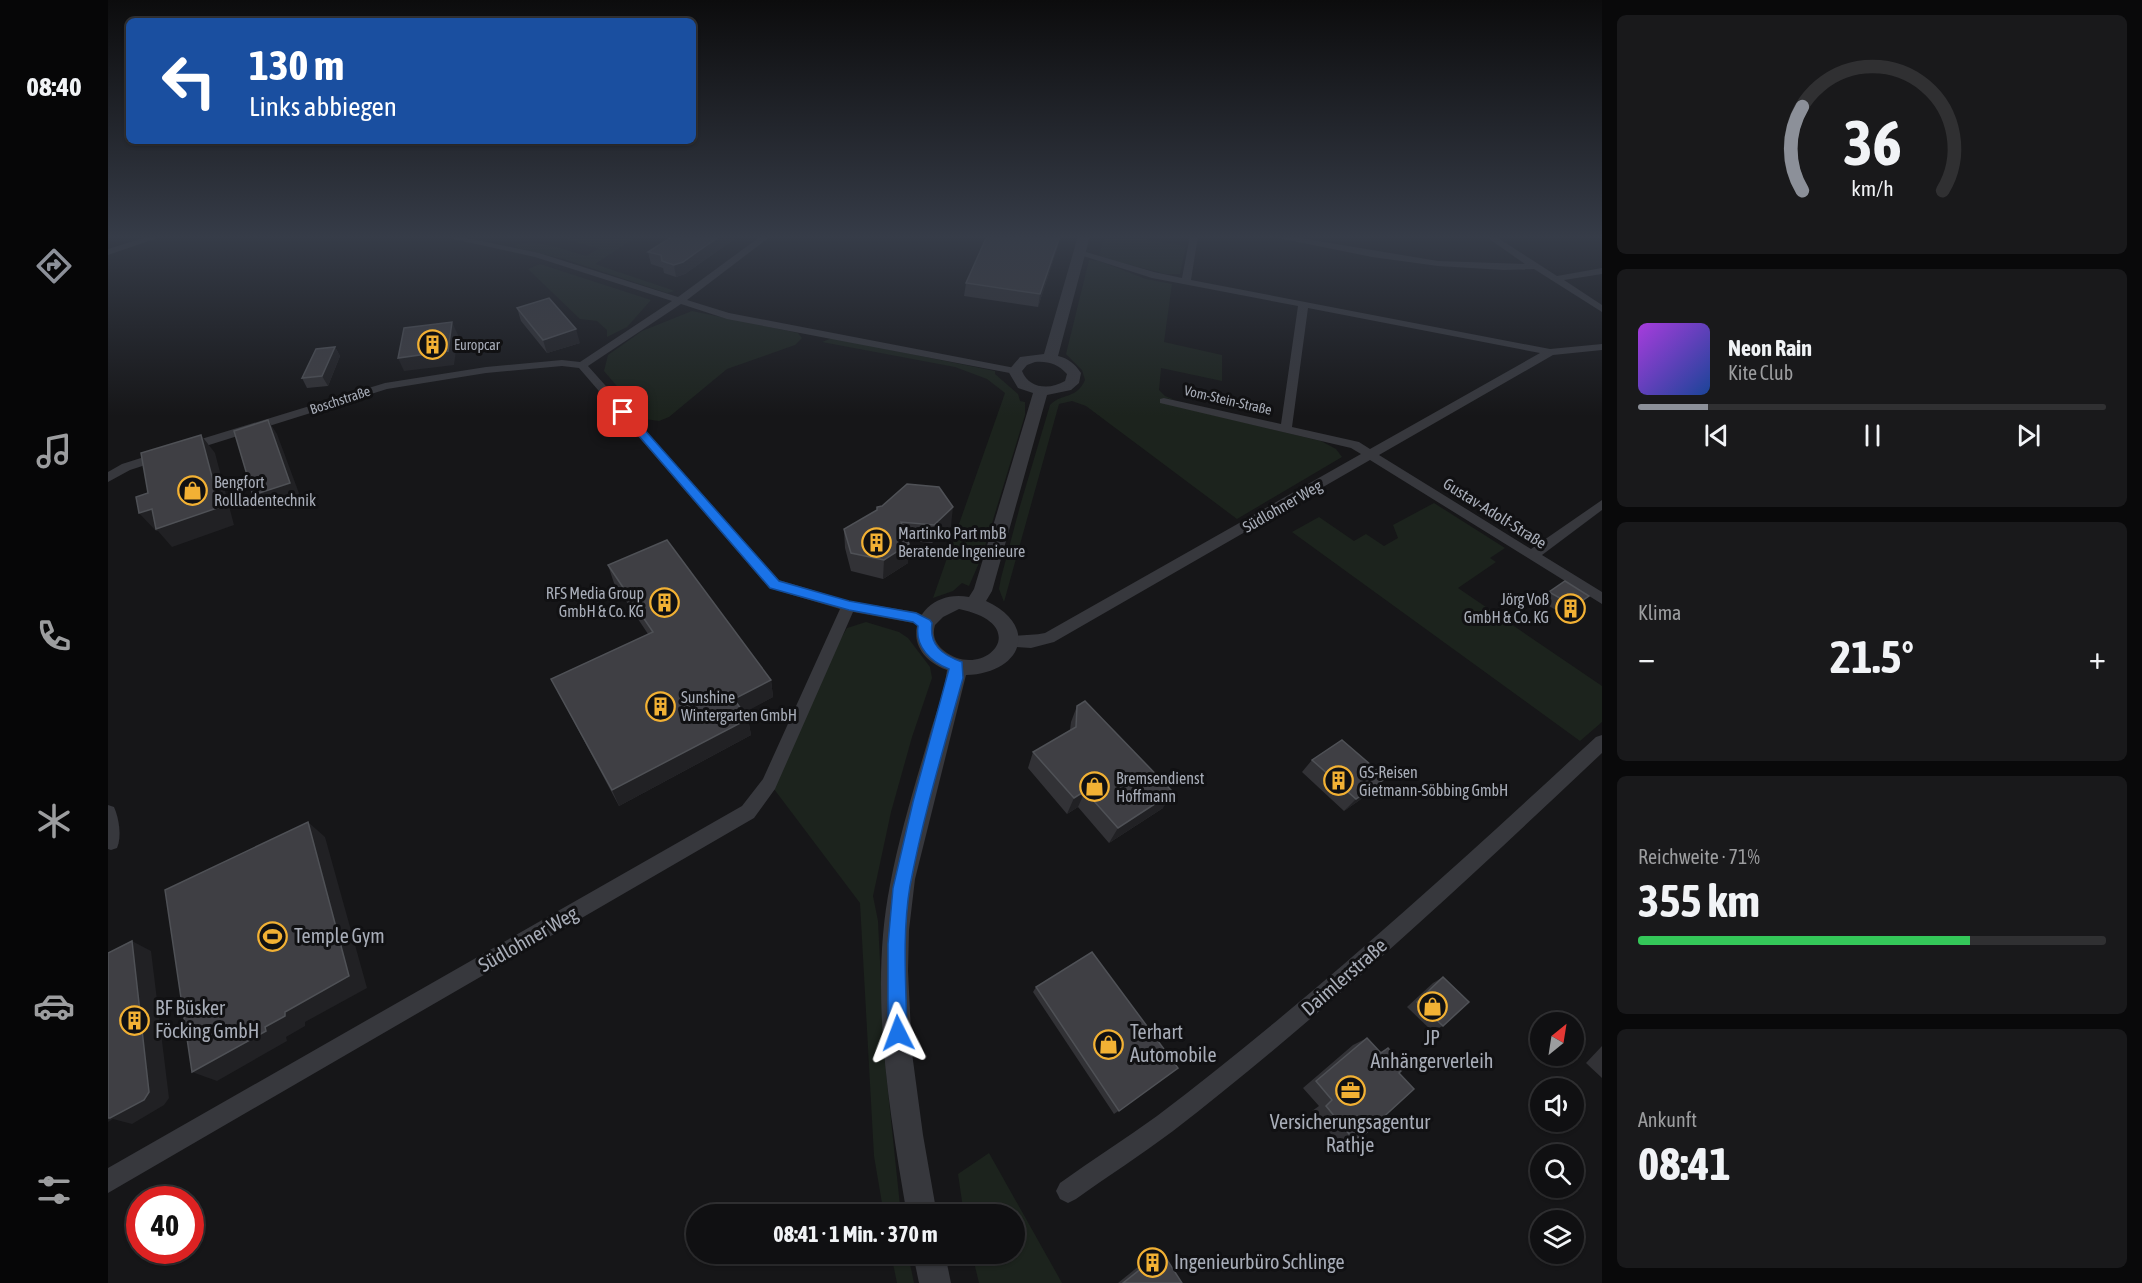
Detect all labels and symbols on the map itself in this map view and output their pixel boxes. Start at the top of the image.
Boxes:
building icon: Europcar [417,329,449,361]
place label: Europcar [454,337,501,353]
street label: Vom-Stein-Straße [1183,382,1273,418]
street label: Boschstraße [308,383,372,417]
pin [597,386,648,437]
place label: Bengfort Rollladentechnik [214,473,316,509]
street label: Gustav-Adolf-Straße [1440,474,1550,552]
shop icon: Bengfort Rollladentechnik [177,475,209,507]
street label: Südlohner Weg [1239,476,1325,537]
place label: Martinko Part mbB Beratende Ingenieure [898,524,1025,561]
building icon: Martinko Part mbB Beratende Ingenieure [861,526,893,558]
place label: RFS Media Group GmbH & Co. KG [546,584,644,620]
building icon: RFS Media Group GmbH & Co. KG [649,586,681,618]
place label: Jörg Voß GmbH & Co. KG [1464,590,1549,626]
building icon: Jörg Voß GmbH & Co. KG [1554,592,1586,624]
place label: Sunshine Wintergarten GmbH [681,688,797,725]
building icon: Sunshine Wintergarten GmbH [644,690,676,722]
place label: GS-Reisen Gietmann-Söbbing GmbH [1359,763,1508,800]
building icon: GS-Reisen Gietmann-Söbbing GmbH [1322,765,1354,797]
place label: Bremsendienst Hoffmann [1116,769,1205,805]
shop icon: Bremsendienst Hoffmann [1079,771,1111,803]
street label: Südlohner Weg [474,901,582,976]
sports icon: Temple Gym [257,920,289,952]
place label: Temple Gym [294,924,385,947]
street label: Daimlerstraße [1296,933,1391,1020]
shop icon: JP Anhängerverleih [1416,991,1448,1023]
place label: BF Büsker Föcking GmbH [155,996,259,1042]
position arrow [866,1001,930,1065]
building icon: BF Büsker Föcking GmbH [118,1004,150,1036]
north arrow [1530,1012,1584,1066]
place label: Terhart Automobile [1130,1020,1216,1066]
place label: JP Anhängerverleih [1371,1026,1493,1072]
shop icon: Terhart Automobile [1093,1028,1125,1060]
office icon: Versicherungsagentur Rathje [1334,1075,1366,1107]
place label: Versicherungsagentur Rathje [1270,1110,1431,1156]
speed limit sign: 40 [126,1186,204,1264]
building icon: Ingenieurbüro Schlinge [1137,1246,1169,1278]
place label: Ingenieurbüro Schlinge [1174,1250,1345,1273]

